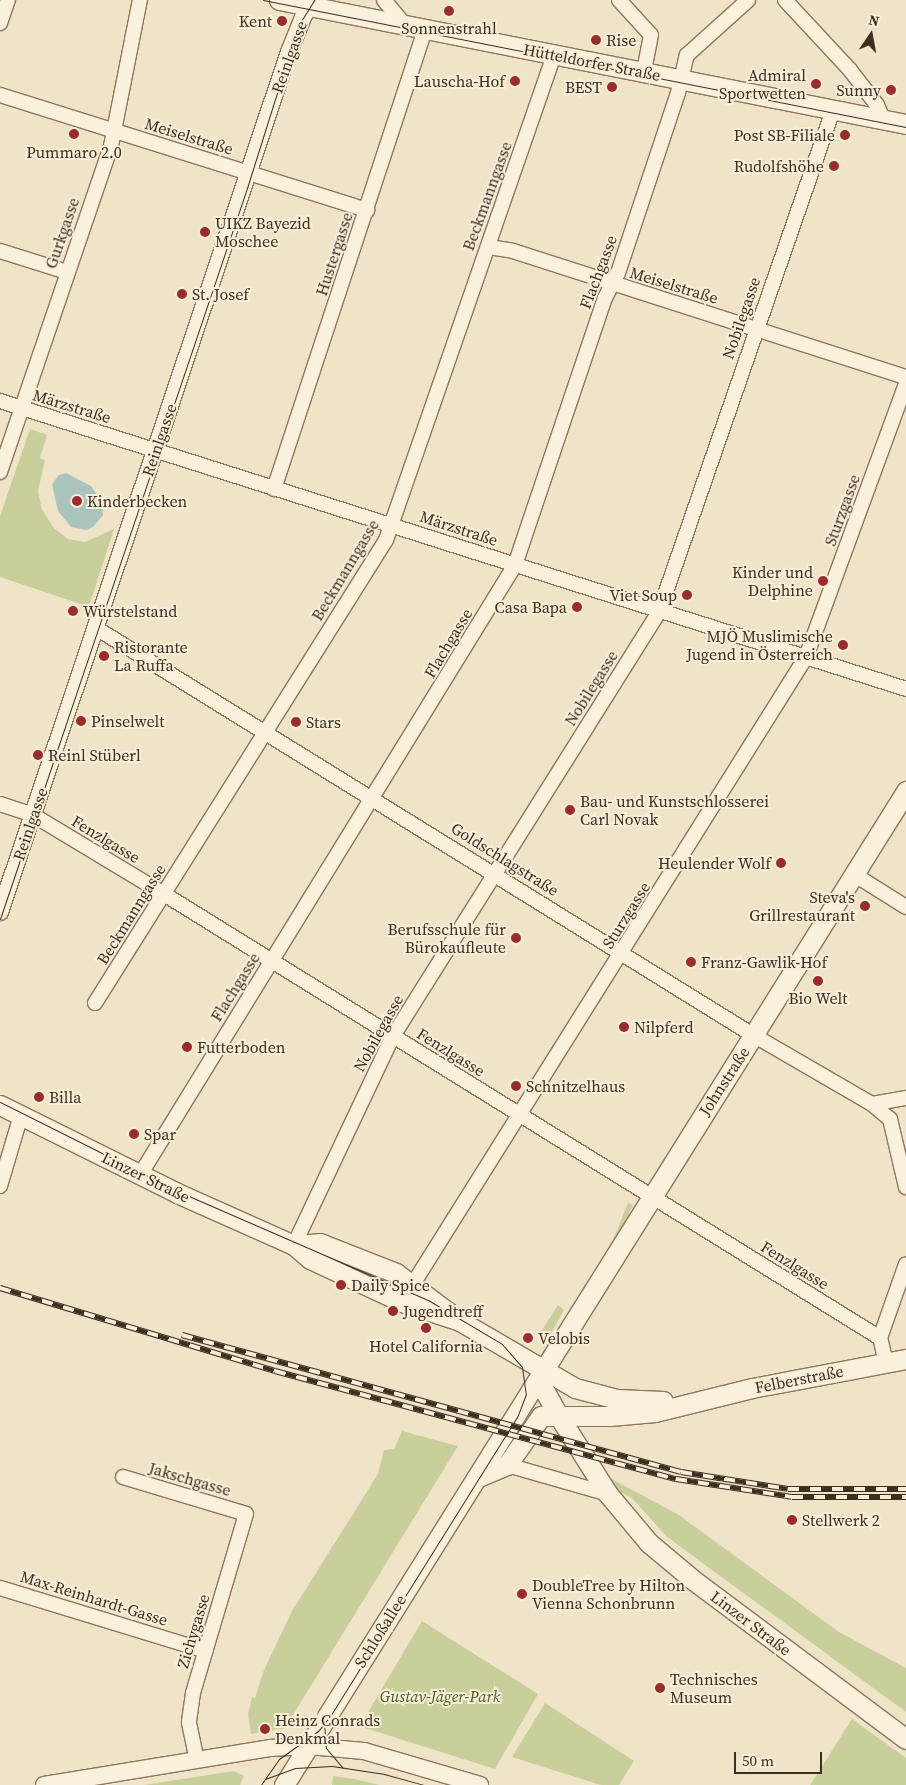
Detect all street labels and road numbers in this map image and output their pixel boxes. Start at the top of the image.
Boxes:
street label: Reinlgasse [267,18,311,96]
street label: Hütteldorfer Straße [522,39,662,85]
street label: Meiselstraße [143,113,235,159]
street label: Beckmanngasse [458,139,516,253]
street label: Gurkgasse [41,195,83,271]
street label: Hustergasse [311,210,357,298]
street label: Flachgasse [575,232,621,312]
street label: Meiselstraße [628,262,720,308]
street label: Nobilegasse [718,275,764,361]
street label: Märzstraße [31,385,113,427]
street label: Reinlgasse [138,401,180,479]
street label: Sturzgasse [820,472,864,548]
street label: Märzstraße [418,506,500,550]
street label: Beckmanngasse [307,516,383,624]
street label: Flachgasse [420,605,476,681]
street label: Nobilegasse [560,647,622,729]
street label: Reinlgasse [9,785,51,863]
street label: Fenzlgasse [68,811,144,867]
street label: Goldschlagstraße [448,818,562,900]
street label: Beckmanngasse [92,860,170,968]
street label: Sturzgasse [598,878,654,952]
street label: Flachgasse [206,949,264,1025]
street label: Nobilegasse [349,991,407,1075]
street label: Fenzlgasse [413,1024,489,1080]
street label: Johnstraße [695,1043,753,1119]
street label: Linzer Straße [99,1147,193,1207]
street label: Fenzlgasse [757,1237,833,1293]
street label: Felberstraße [753,1361,845,1397]
street label: Jakschgasse [147,1458,233,1500]
street label: Max-Reinhardt-Gasse [18,1566,170,1630]
street label: Linzer Straße [707,1587,795,1659]
street label: Schloßallee [350,1591,410,1671]
street label: Zichygasse [173,1592,213,1670]

